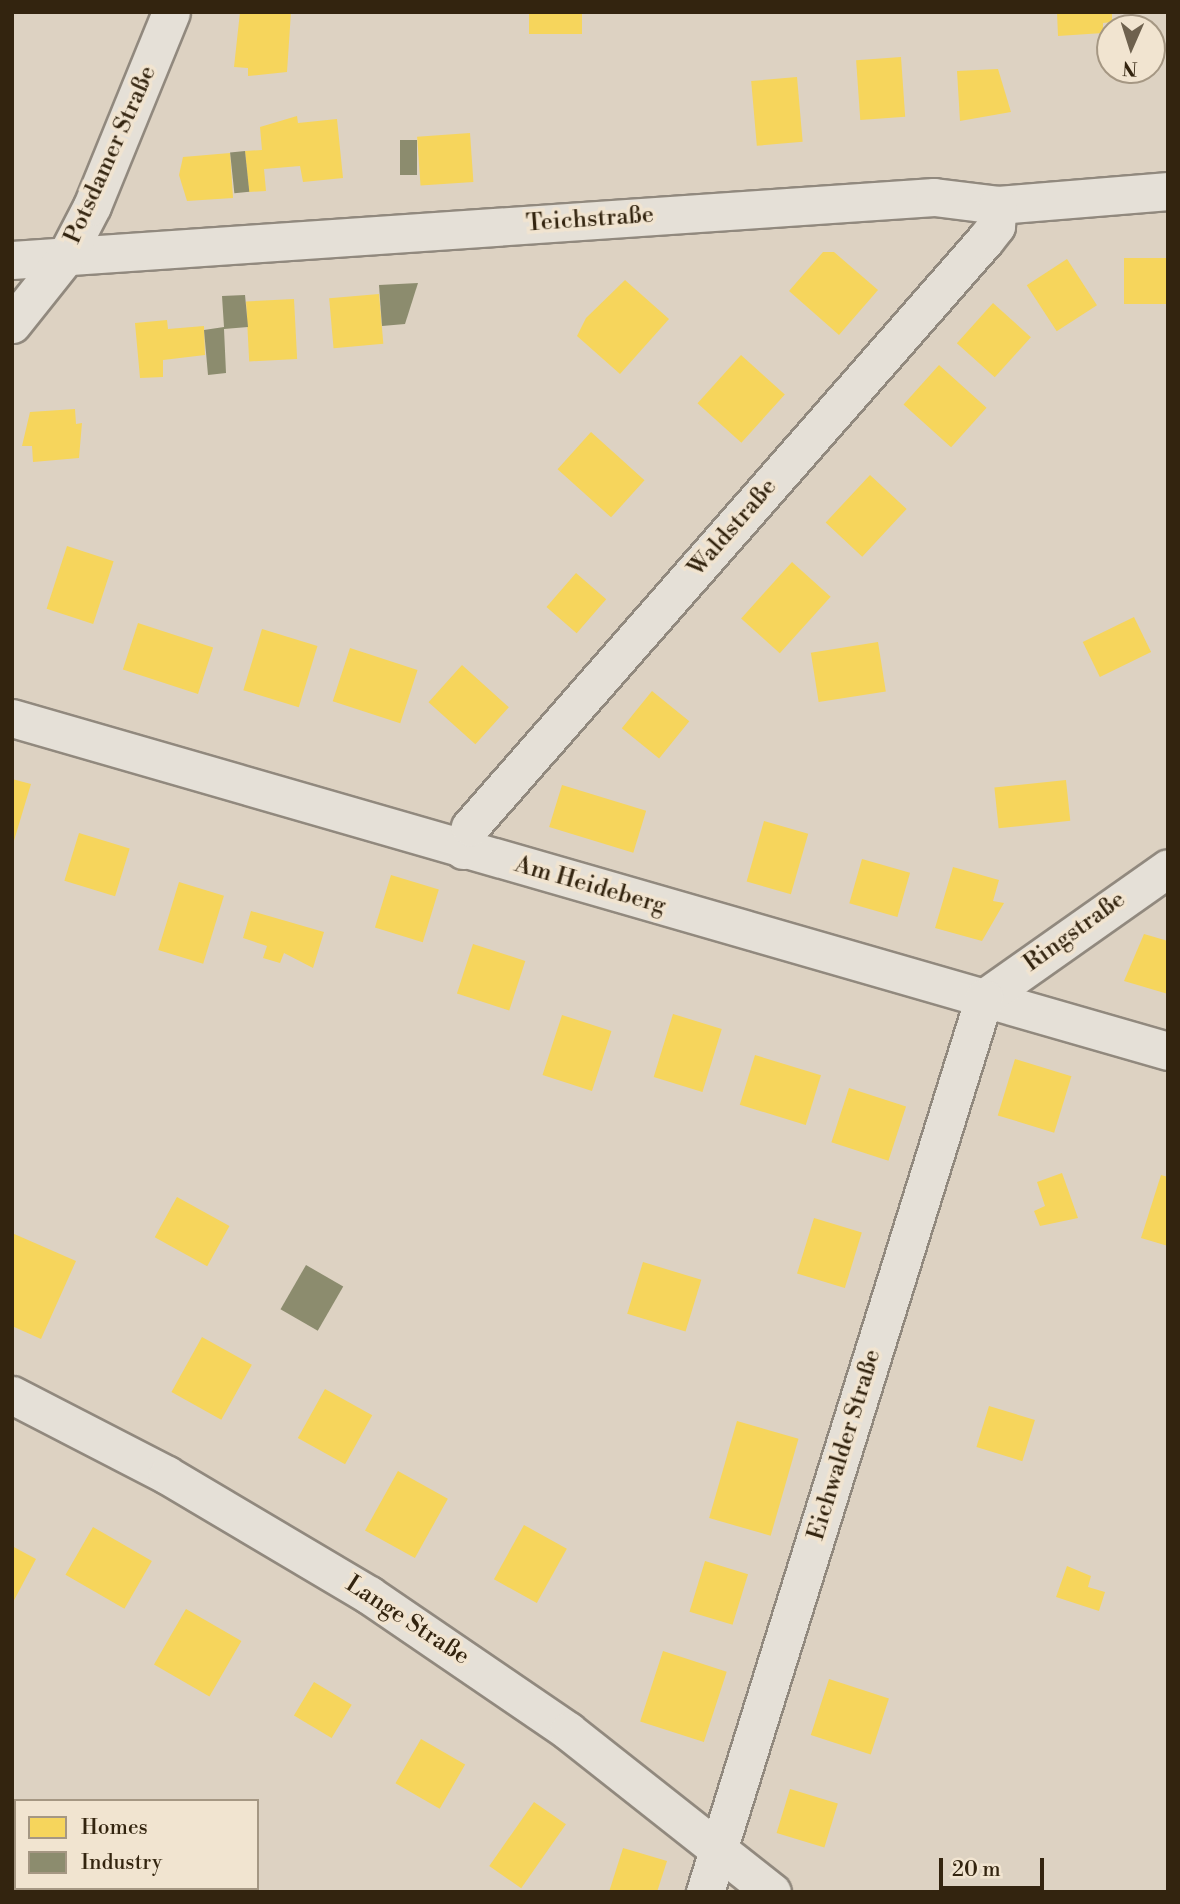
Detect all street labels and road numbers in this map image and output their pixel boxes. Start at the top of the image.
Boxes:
street label: Potsdamer Straße [59,62,163,248]
street label: Teichstraße [525,201,655,239]
street label: Waldstraße [683,473,783,583]
street label: Am Heideberg [511,851,669,921]
street label: Ringstraße [1019,886,1131,978]
street label: Eichwalder Straße [802,1346,888,1544]
street label: Lange Straße [340,1570,474,1672]

